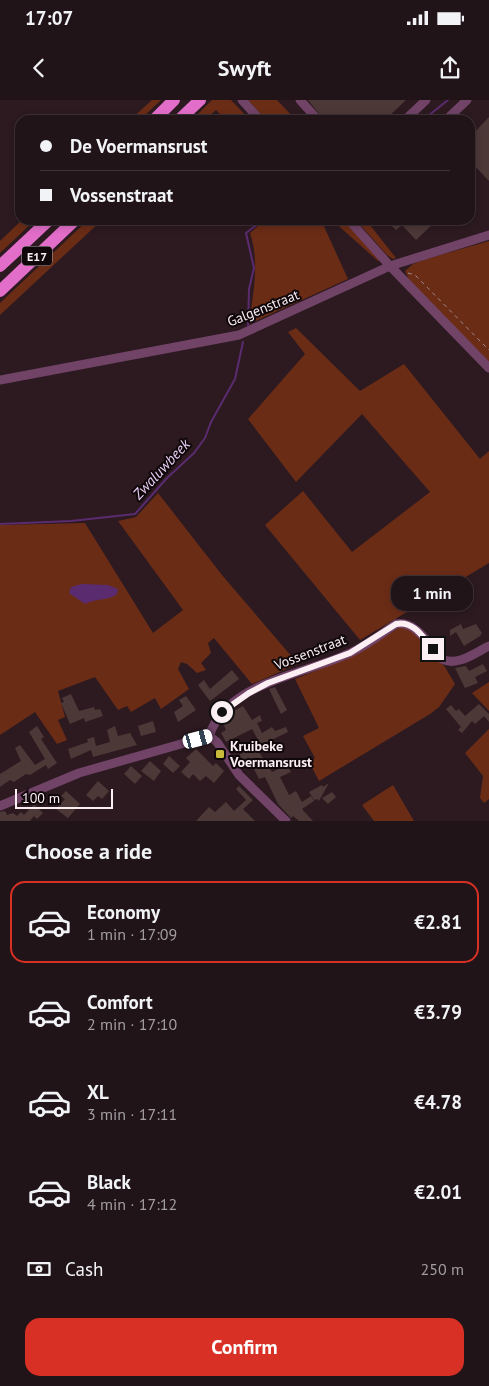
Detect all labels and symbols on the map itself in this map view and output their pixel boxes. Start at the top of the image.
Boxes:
road number: E17 [22,246,52,266]
street label: Galgenstraat [224,285,302,331]
water label: Zwaluwbeek [128,434,195,504]
callout: 1 min [392,576,474,612]
street label: Vossenstraat [271,630,349,674]
route end [422,638,444,660]
route start [211,701,233,723]
car [181,728,214,750]
place label: Kruibeke Voermansrust [229,737,312,771]
marker: Kruibeke Voermansrust [214,748,226,760]
scale bar [15,786,112,809]

